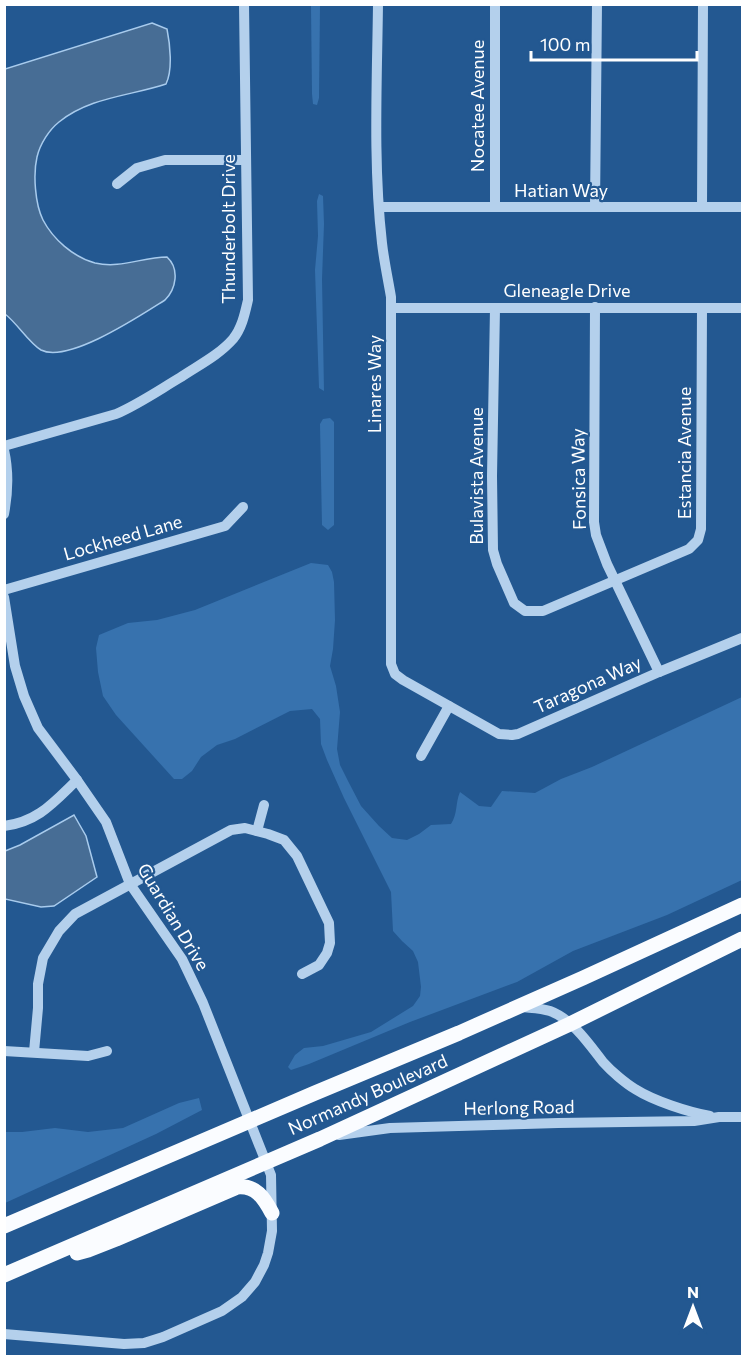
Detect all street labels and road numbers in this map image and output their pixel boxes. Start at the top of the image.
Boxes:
street label: Nocatee Avenue [466,40,488,172]
street label: Thunderbolt Drive [217,154,239,304]
street label: Hatian Way [514,179,608,201]
street label: Gleneagle Drive [503,279,631,301]
street label: Linares Way [363,335,385,433]
street label: Estancia Avenue [673,387,695,519]
street label: Bulavista Avenue [465,407,487,545]
street label: Fonsica Way [566,428,590,530]
street label: Lockheed Lane [61,510,185,564]
street label: Taragona Way [530,651,645,718]
street label: Guardian Drive [133,859,215,974]
street label: Normandy Boulevard [284,1049,451,1139]
street label: Herlong Road [463,1095,575,1119]

